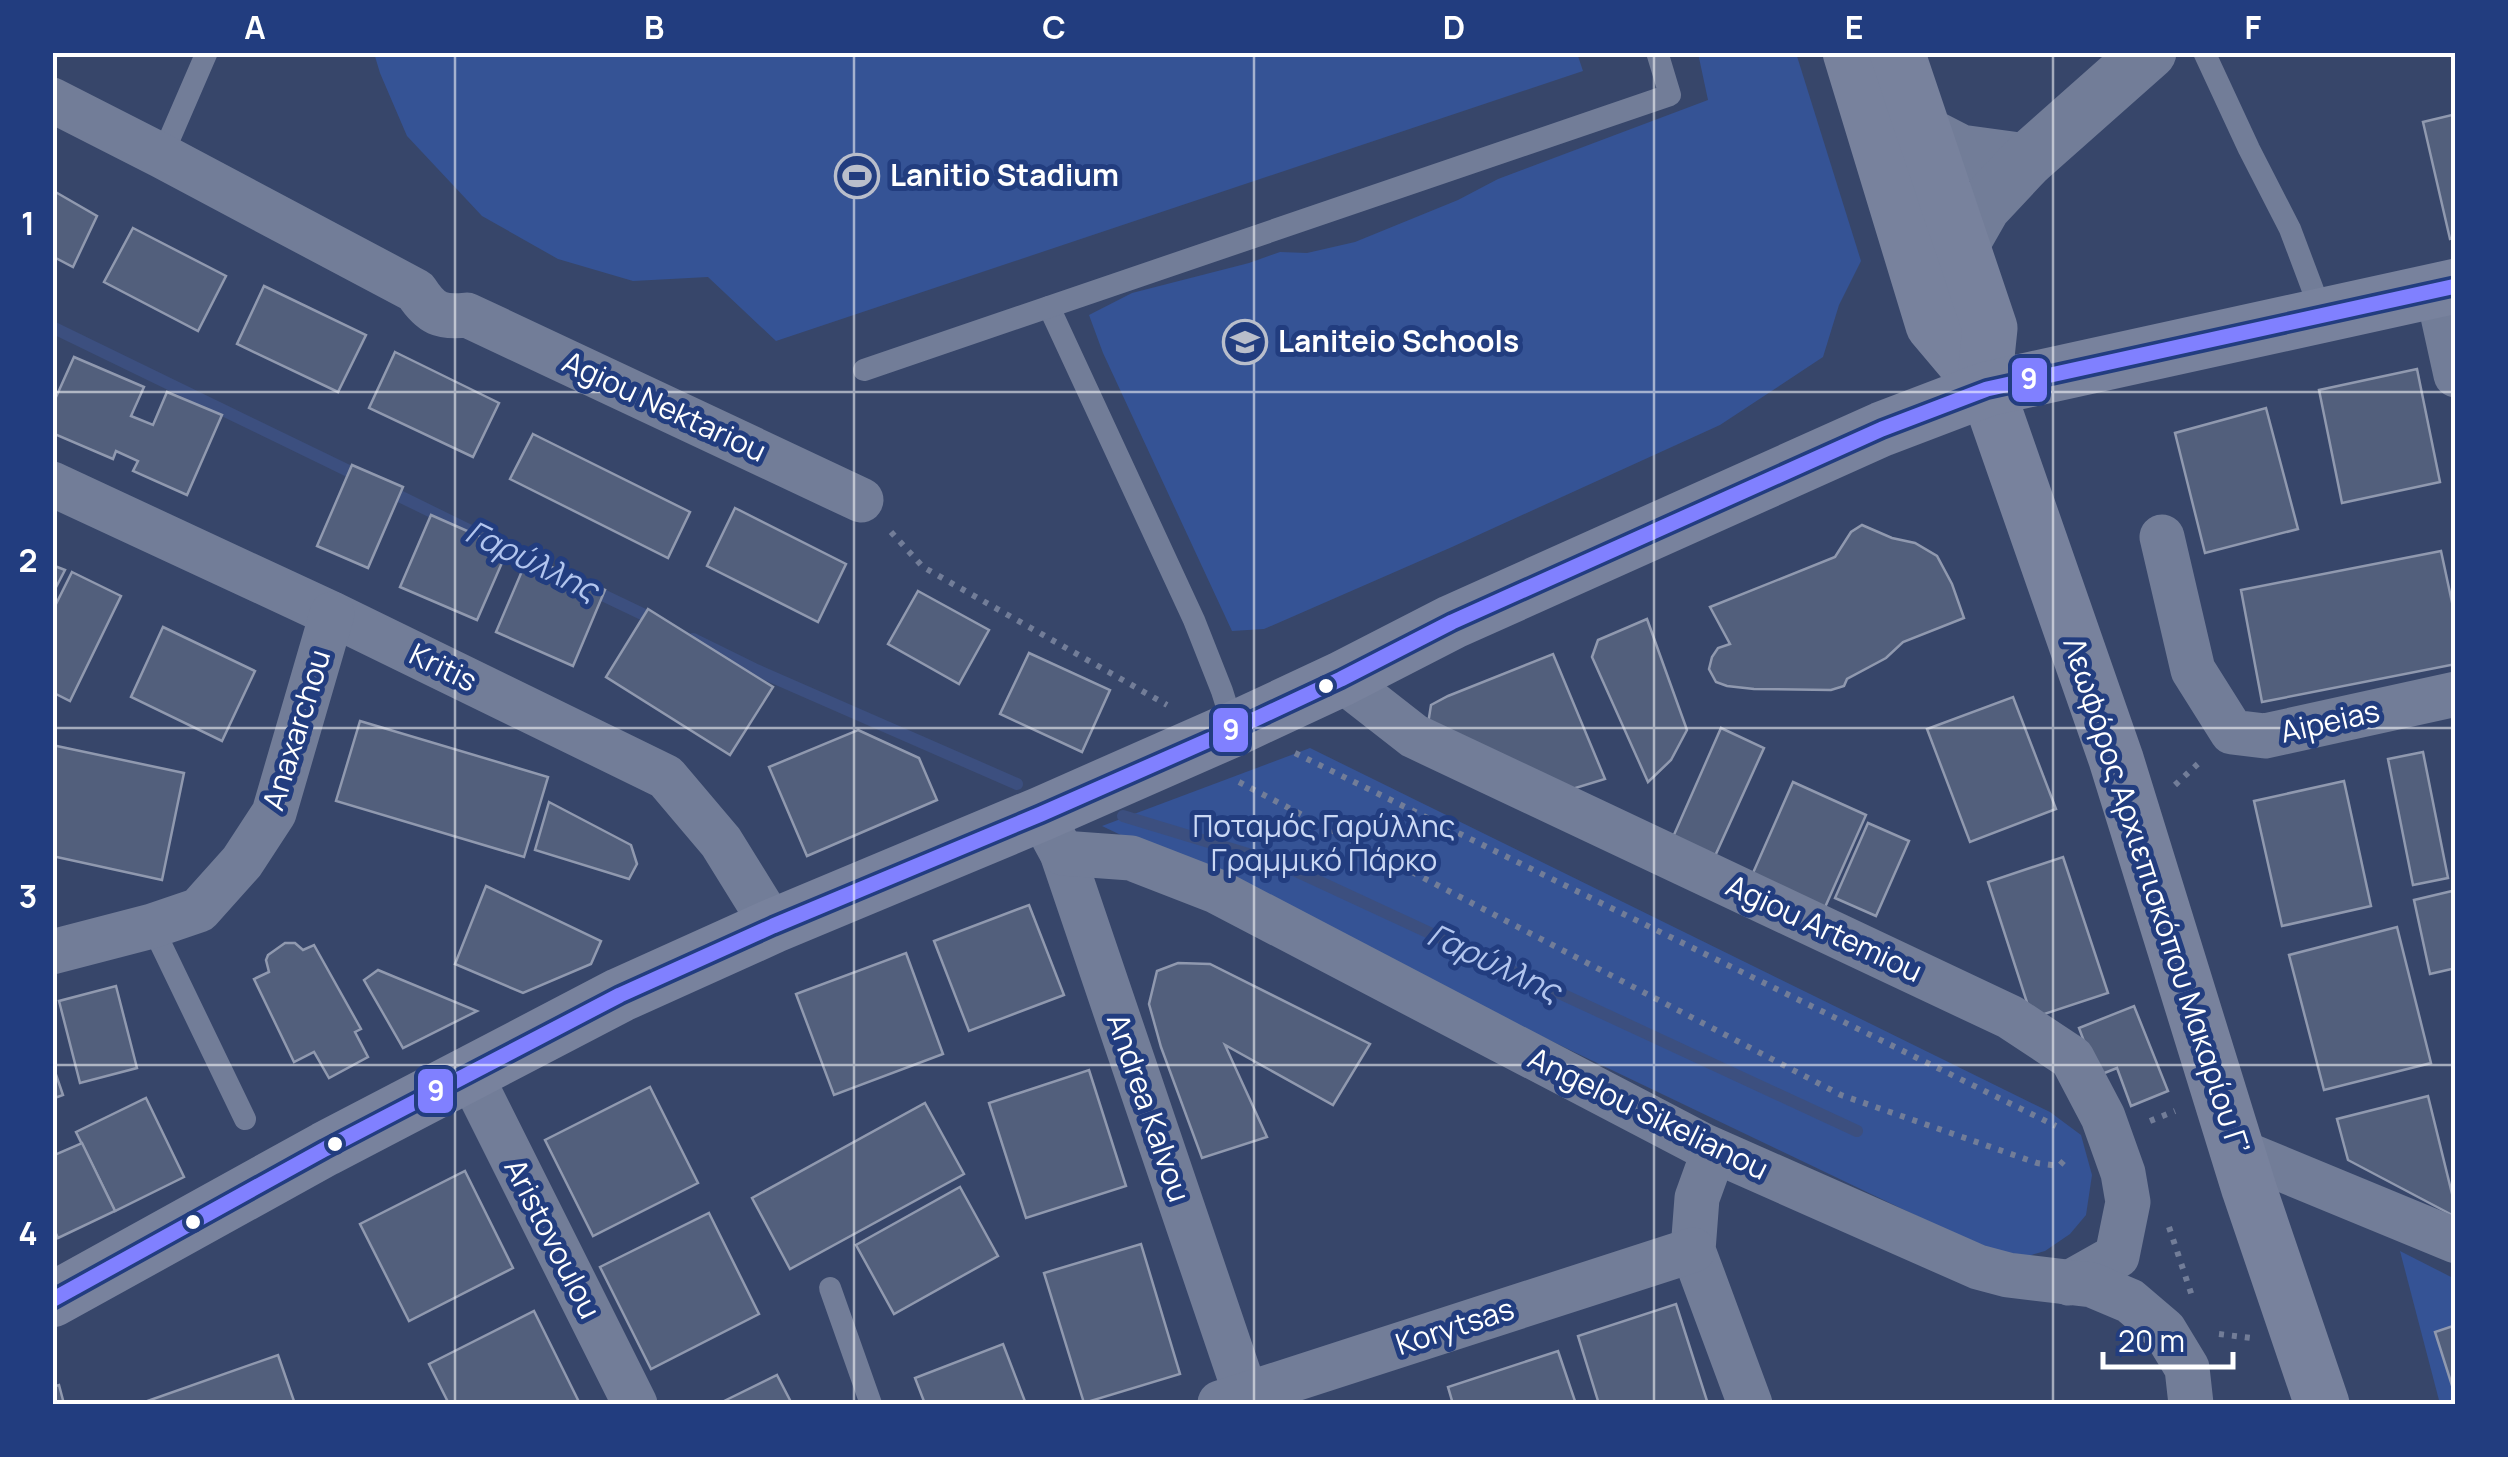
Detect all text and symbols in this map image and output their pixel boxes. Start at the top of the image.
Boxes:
text: A [244,5,266,49]
text: B [644,5,664,49]
text: C [1042,5,1066,49]
text: D [1443,5,1465,49]
text: E [1845,5,1863,49]
text: F [2245,5,2262,49]
sports icon: Lanitio Stadium [834,153,880,199]
place label: Lanitio Stadium [890,154,1119,195]
text: 1 [21,201,35,245]
school or university icon: Laniteio Schools [1222,319,1268,365]
place label: Laniteio Schools [1278,320,1519,361]
street label: Agiou Nektariou [556,340,773,471]
line badge: 9 [2010,356,2049,404]
text: 9 [2020,359,2038,397]
water label: Γαρύλλης [459,509,608,612]
text: 2 [18,538,38,582]
street label: Λεωφόρος Αρχιεπισκόπου Μακαρίου Γ’ [2054,632,2260,1159]
street label: Kritis [403,633,484,701]
street label: Anaxarchou [252,644,339,815]
unlabelled marker [1316,676,1336,696]
street label: Aipeias [2276,689,2383,752]
line badge: 9 [1211,706,1250,754]
text: 9 [1222,710,1240,748]
park label: Ποταμός Γαρύλλης Γραμμικό Πάρκο [1193,805,1455,880]
street label: Agiou Artemiou [1720,864,1929,991]
text: 3 [19,874,37,918]
water label: Γαρύλλης [1421,912,1570,1013]
street label: Andrea Kalvou [1098,1008,1201,1207]
street label: Angelou Sikelianou [1522,1037,1776,1189]
line badge: 9 [416,1067,455,1115]
text: 9 [427,1071,445,1109]
unlabelled marker [325,1134,345,1154]
street label: Aristovoulou [496,1152,611,1325]
text: 4 [18,1211,38,1255]
unlabelled marker [183,1212,203,1232]
street label: Korytsas [1390,1287,1519,1364]
scale bar [2103,1307,2233,1369]
text: 20 m [2118,1320,2185,1361]

